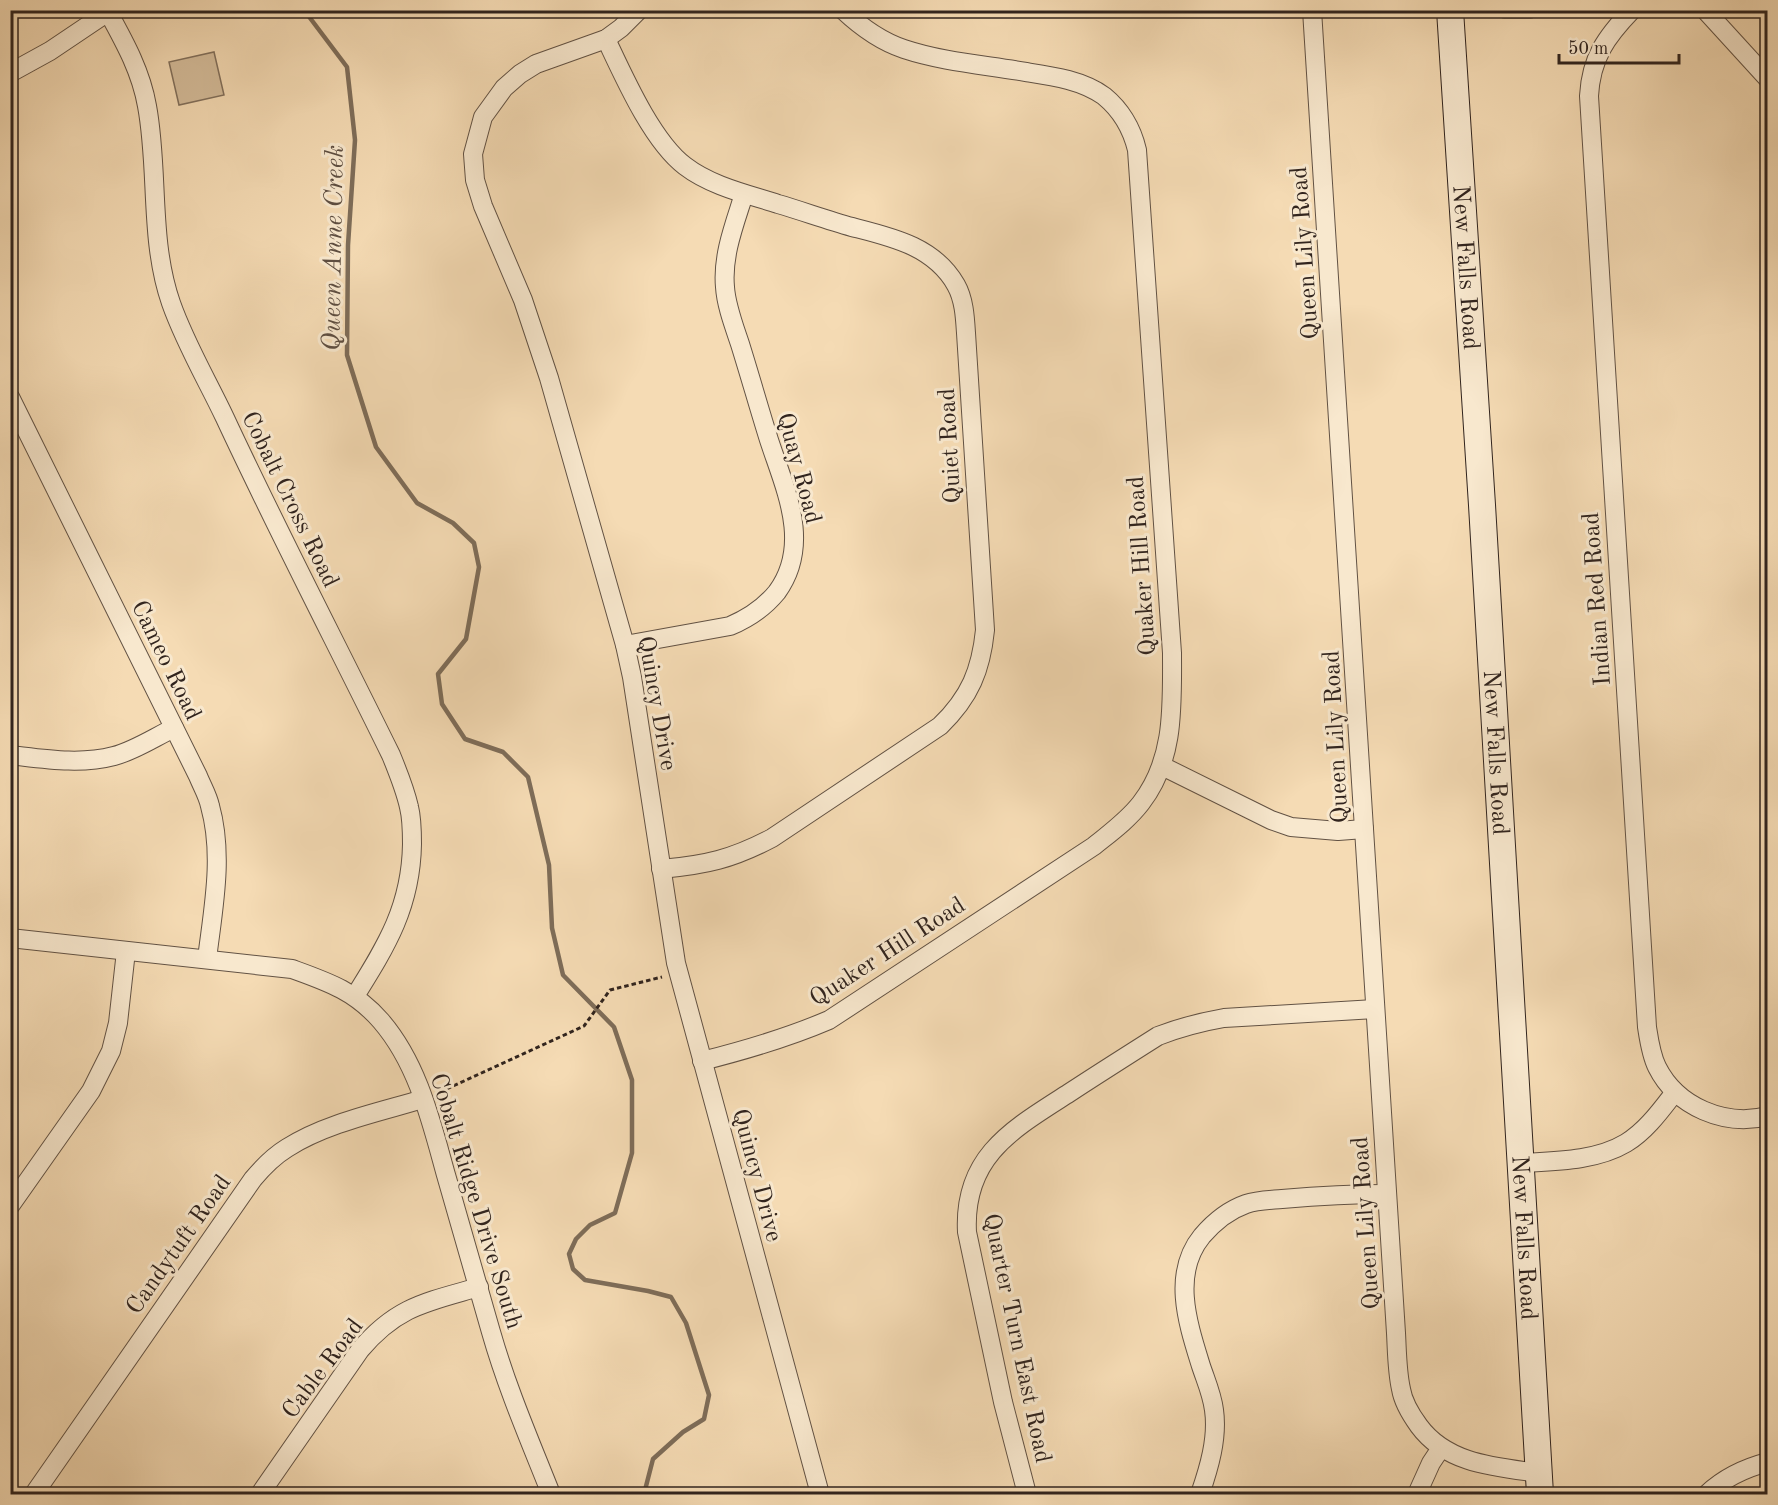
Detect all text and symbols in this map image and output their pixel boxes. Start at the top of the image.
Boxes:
scale bar [1559,27,1679,65]
text: 50 m [1568,40,1608,58]
water label: Queen Anne Creek [319,145,349,351]
street label: Queen Lily Road [1288,166,1324,340]
street label: New Falls Road [1447,184,1482,351]
street label: Quiet Road [936,387,966,504]
street label: Cobalt Cross Road [236,408,342,592]
street label: Quay Road [772,410,824,527]
street label: Quaker Hill Road [1125,475,1161,657]
street label: Indian Red Road [1580,511,1616,686]
street label: Cameo Road [126,597,205,725]
street label: Quincy Drive [632,634,680,773]
street label: Queen Lily Road [1320,650,1354,824]
street label: New Falls Road [1478,670,1511,836]
street label: Quaker Hill Road [806,894,970,1012]
street label: Cobalt Ridge Drive South [425,1071,525,1332]
street label: Quincy Drive [727,1106,785,1245]
street label: Queen Lily Road [1349,1136,1385,1310]
street label: New Falls Road [1506,1155,1540,1321]
street label: Candytuft Road [123,1171,236,1319]
street label: Quarter Turn East Road [978,1212,1054,1465]
street label: Cable Road [279,1315,369,1424]

